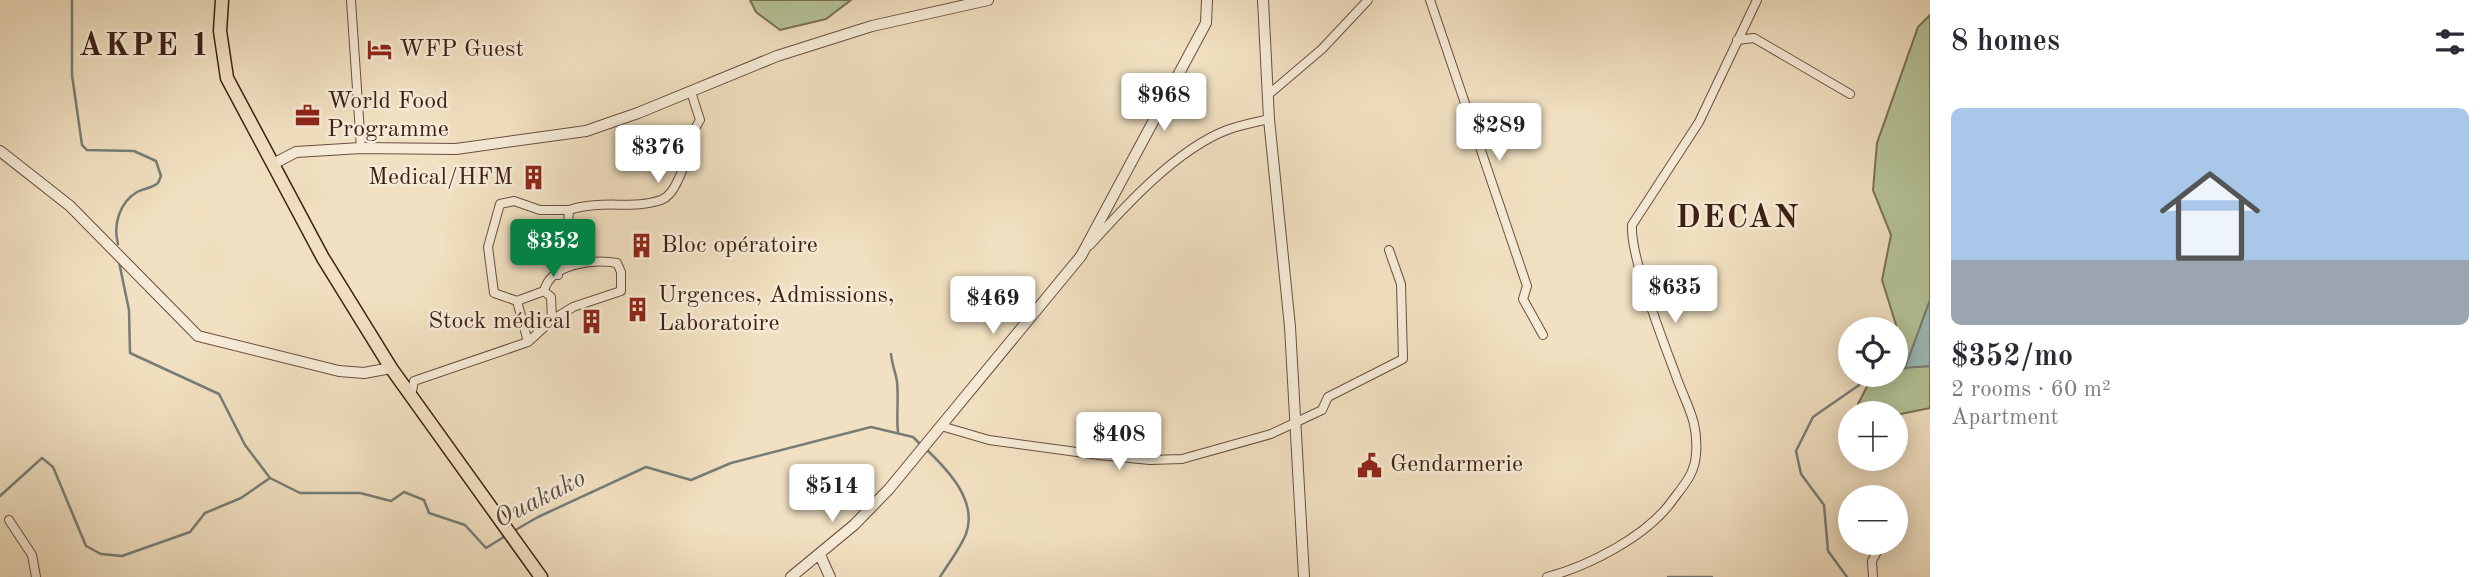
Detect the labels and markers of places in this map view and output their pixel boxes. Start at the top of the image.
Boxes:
hotel icon: WFP Guest [365,36,393,64]
place label: WFP Guest [399,38,524,62]
pin: $968 [1123,74,1205,133]
place label: World Food Programme [327,90,449,142]
office icon: World Food Programme [293,102,321,130]
pin: $289 [1458,104,1540,163]
pin: $376 [617,125,699,185]
building icon: Medical/HFM [519,164,547,192]
place label: Medical/HFM [368,166,513,190]
pin: $352 [512,219,594,279]
building icon: Bloc opératoire [627,232,655,260]
place label: Bloc opératoire [661,234,818,258]
pin: $635 [1634,266,1716,325]
pin: $469 [952,276,1034,336]
place label: Urgences, Admissions, Laboratoire [658,284,895,336]
building icon: Urgences, Admissions, Laboratoire [624,296,652,324]
building icon: Stock médical [577,308,605,336]
place label: Stock médical [428,310,571,334]
pin: $408 [1078,412,1160,472]
public building icon: Gendarmerie [1356,451,1384,479]
place label: Gendarmerie [1390,453,1523,477]
pin: $514 [791,464,873,524]

